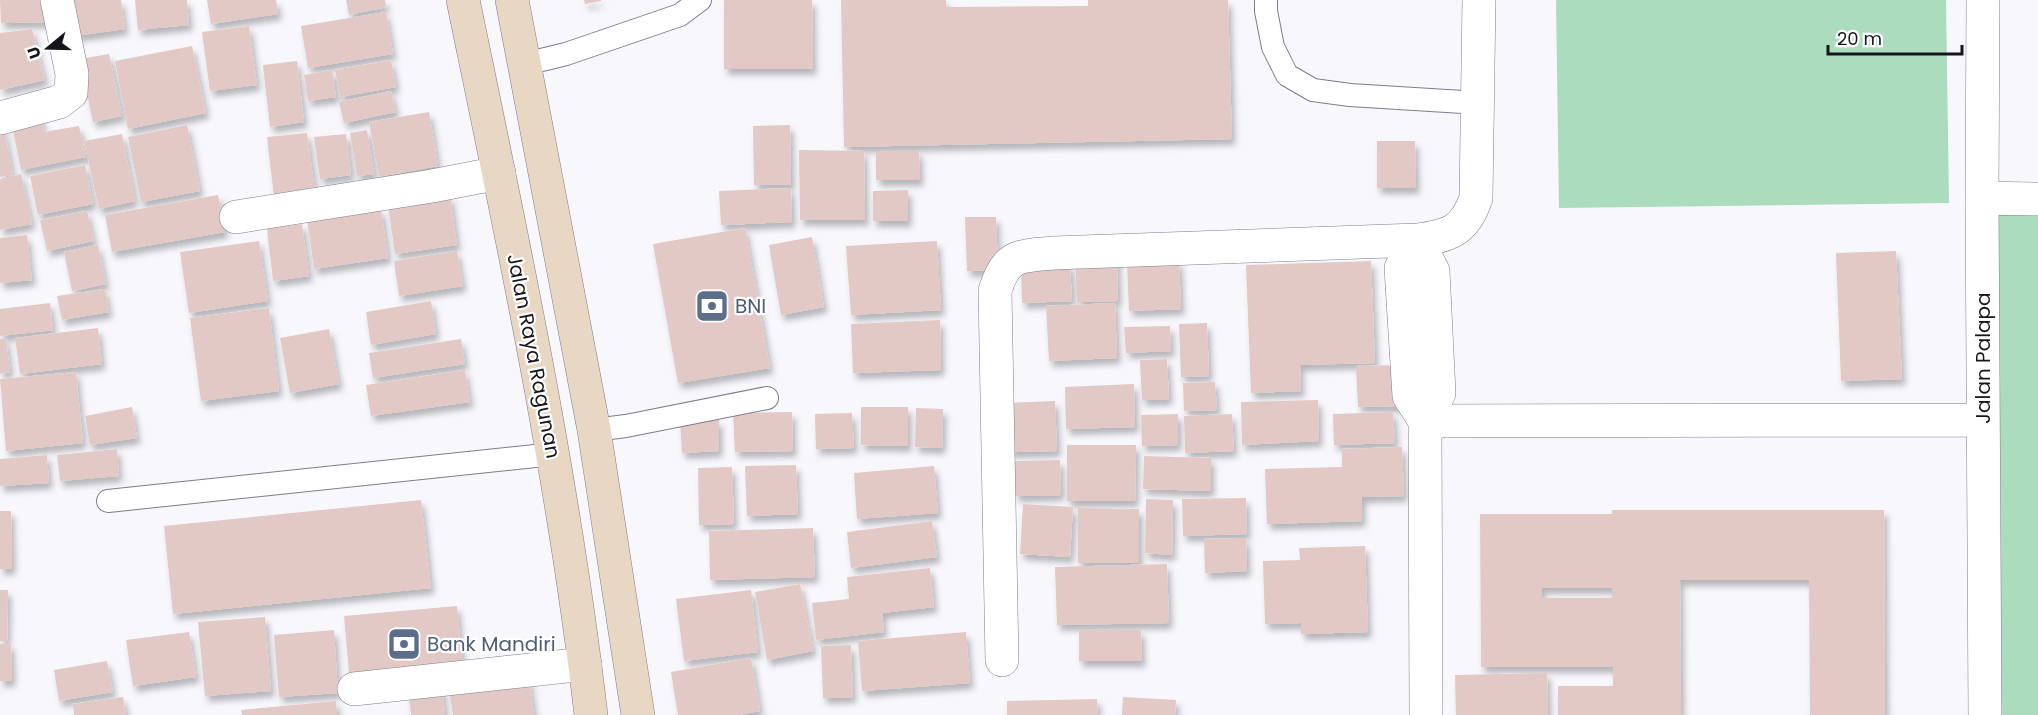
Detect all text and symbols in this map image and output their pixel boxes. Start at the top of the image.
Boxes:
north arrow [18,18,78,78]
scale bar [1828,18,1962,56]
text: 20 m [1837,26,1882,51]
text: U [22,44,47,62]
street label: Jalan Raya Ragunan [500,251,568,461]
bank icon: BNI [694,288,730,324]
place label: BNI [735,292,766,320]
street label: Jalan Palapa [1969,292,1997,424]
bank icon: Bank Mandiri [386,626,422,662]
place label: Bank Mandiri [427,630,556,658]

